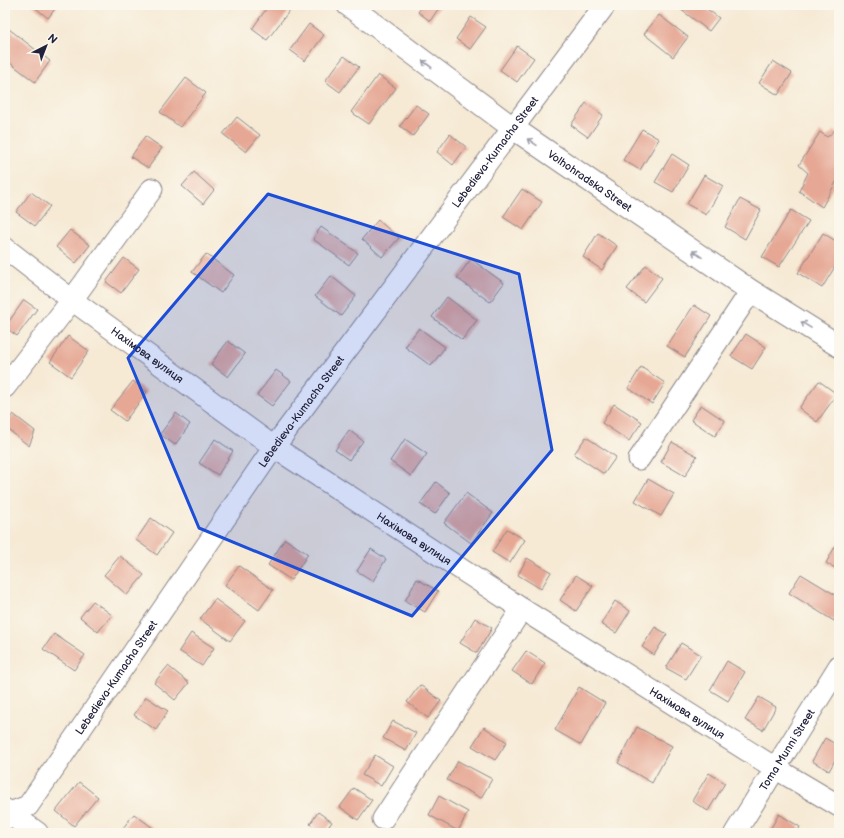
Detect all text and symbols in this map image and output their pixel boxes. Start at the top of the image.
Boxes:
north arrow [26,26,66,66]
text: N [45,31,60,47]
one-way arrow [422,60,433,68]
street label: Lebedieva-Kumacha Street [449,93,541,210]
one-way arrow [527,138,538,146]
street label: Volhohradska Street [545,147,635,214]
one-way arrow [691,250,703,258]
one-way arrow [800,321,812,329]
street label: Нахімова вулиця [109,324,186,386]
street label: Lebedieva-Kumacha Street [256,353,347,470]
street label: Нахімова вулиця [374,509,454,568]
street label: Lebedieva-Kumacha Street [72,617,160,737]
street label: Нахімова вулиця [647,684,727,741]
street label: Toma Munni Street [757,706,817,793]

